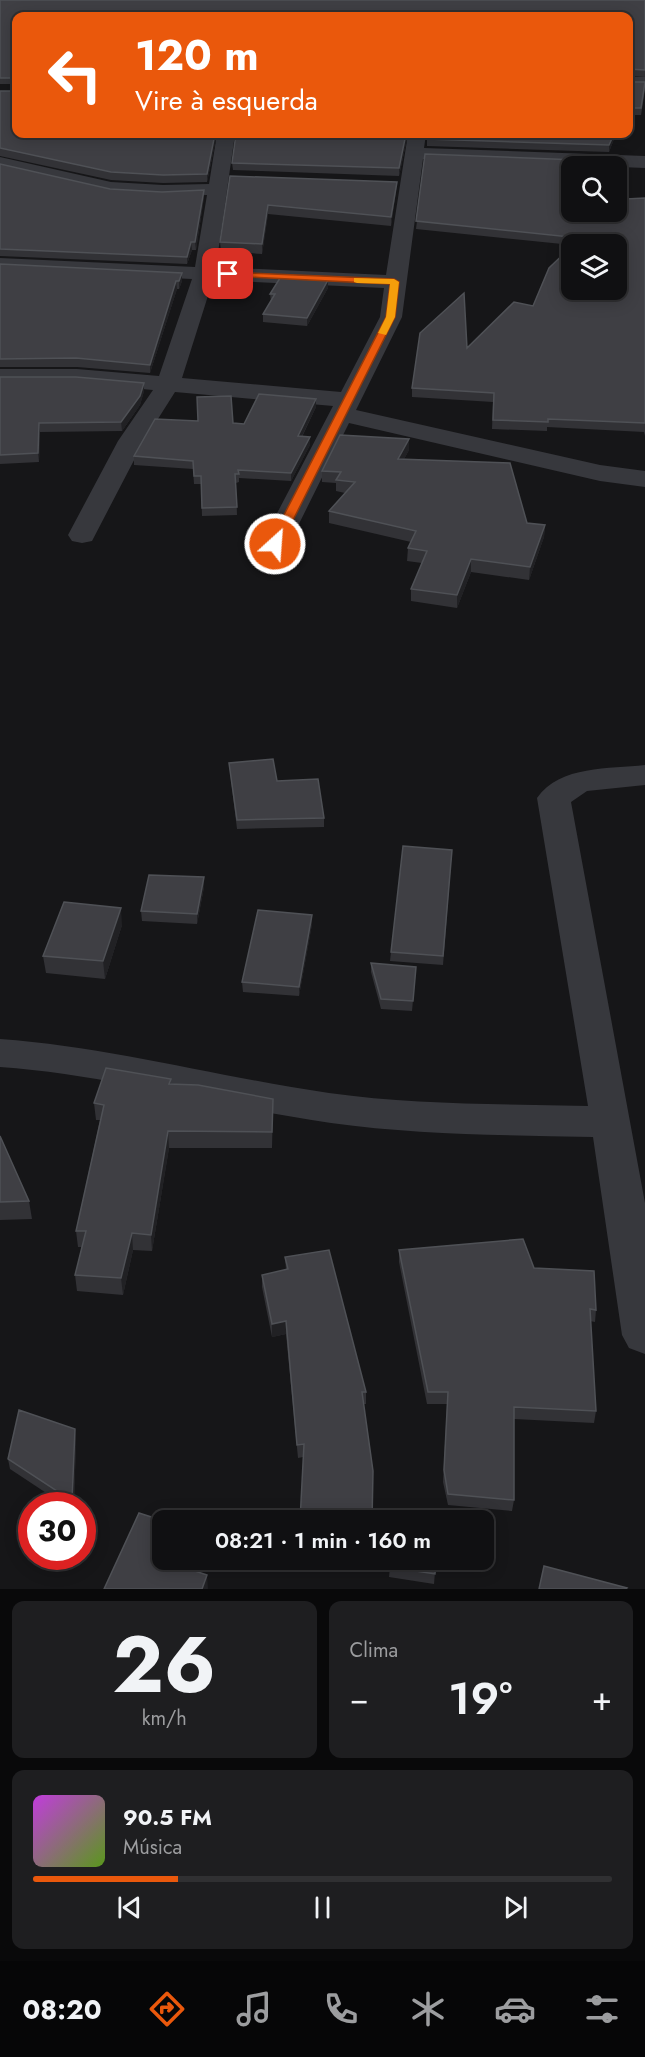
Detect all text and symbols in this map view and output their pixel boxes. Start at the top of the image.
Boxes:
text: 120 m [135,25,259,86]
icon: left [36,36,114,114]
text: Vire à esquerda [135,81,318,120]
map controls [561,156,627,300]
button: search [561,156,627,222]
button: layers [561,234,627,300]
pin [202,248,253,299]
icon: arrive [211,257,244,290]
position arrow [243,512,307,576]
speed limit sign: 30 [18,1492,96,1570]
text: 08:21 · 1 min · 160 m [215,1524,431,1556]
text: 26 [113,1609,216,1721]
text: Clima [350,1636,398,1665]
text: 19° [448,1666,512,1731]
text: − [350,1675,369,1722]
text: + [592,1675,612,1722]
text: km/h [142,1704,187,1733]
text: 90.5 FM [123,1801,212,1833]
text: Música [123,1833,182,1862]
icon: previous [113,1891,146,1924]
icon: pause [306,1891,339,1924]
icon: next [499,1891,532,1924]
icon: directions [146,1988,188,2030]
icon: music [233,1988,275,2030]
icon: phone [320,1988,362,2030]
icon: climate [407,1988,449,2030]
icon: car [494,1988,536,2030]
icon: filters [581,1988,623,2030]
text: 08:20 [22,1990,102,2029]

